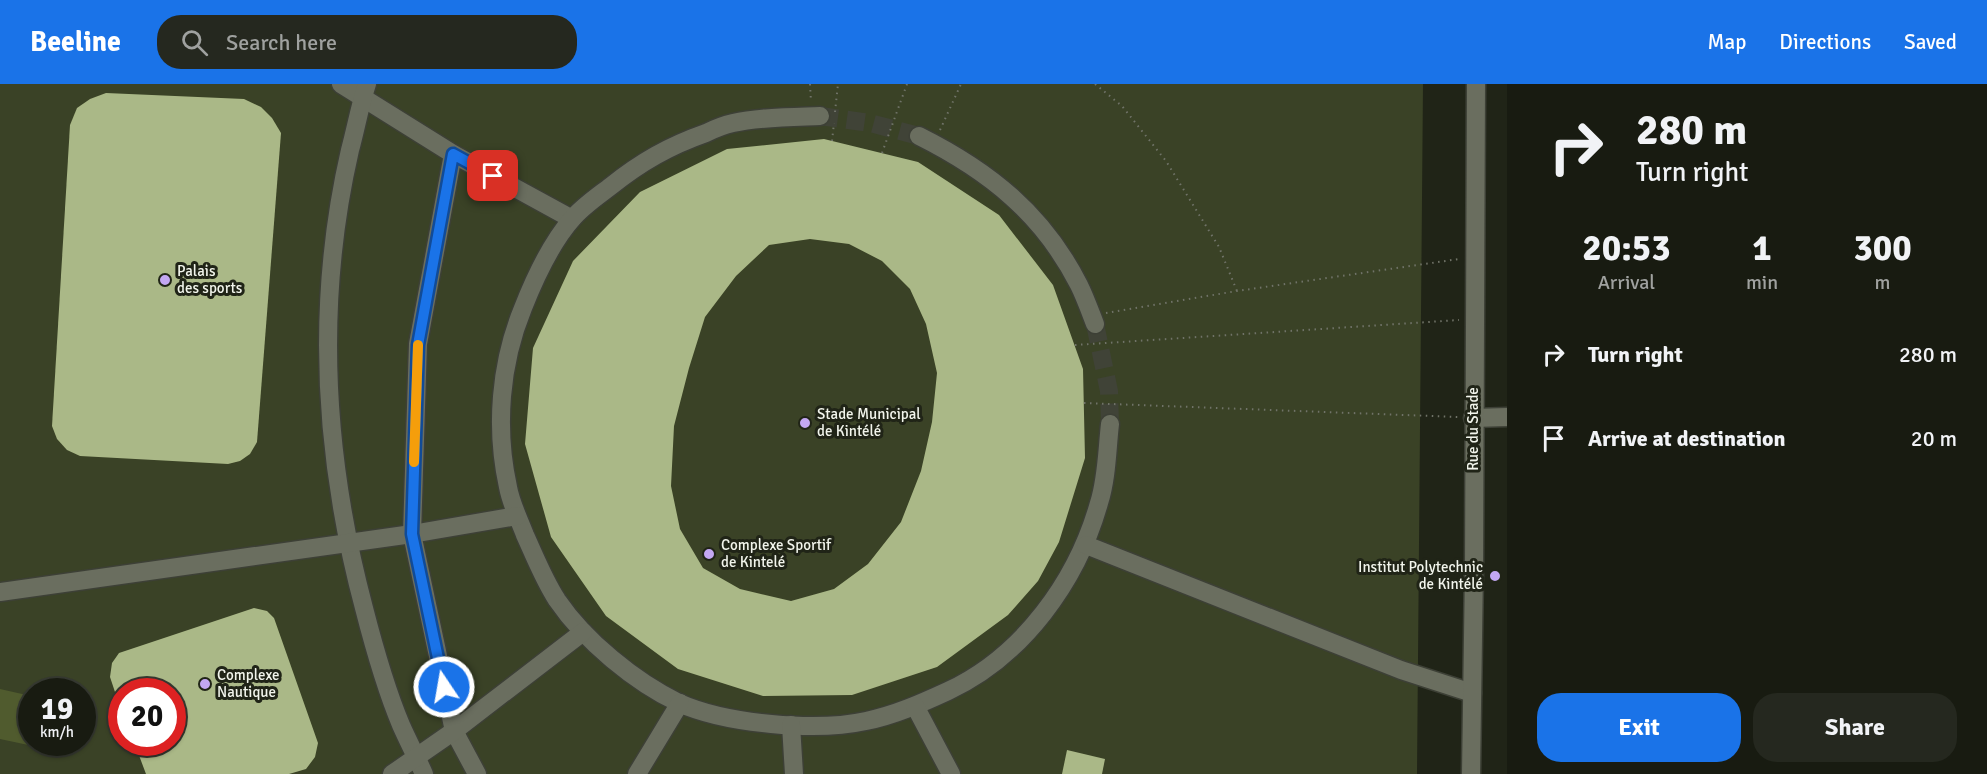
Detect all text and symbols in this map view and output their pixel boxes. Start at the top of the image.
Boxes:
search box [157,15,577,69]
text: Beeline [30,25,121,59]
icon: search [178,26,211,59]
text: Search here [226,29,337,56]
text: Map [1708,29,1746,55]
text: Directions [1779,29,1871,55]
text: Saved [1904,29,1957,55]
text: 280 m [1636,105,1747,156]
icon: right [1537,108,1615,186]
pin [467,150,518,201]
text: Turn right [1636,156,1749,189]
icon: arrive [476,159,509,192]
text: 20:53 [1582,226,1671,271]
text: 1 [1752,226,1772,271]
text: 300 [1853,226,1912,271]
place label: Palais des sports [177,262,243,297]
text: Arrival [1598,270,1655,295]
text: min [1746,270,1778,295]
text: m [1875,270,1891,295]
marker: Palais des sports [158,273,172,287]
icon: right [1537,338,1570,371]
text: Turn right [1588,341,1683,368]
text: 280 m [1899,341,1957,368]
street label: Rue du Stade [1464,387,1482,471]
place label: Stade Municipal de Kintélé [817,405,921,440]
marker: Stade Municipal de Kintélé [798,416,812,430]
icon: arrive [1537,422,1570,455]
text: Arrive at destination [1588,425,1785,452]
text: 20 m [1911,425,1957,452]
place label: Complexe Sportif de Kintelé [721,536,832,571]
marker: Complexe Sportif de Kintelé [702,547,716,561]
place label: Institut Polytechnic de Kintélé [1358,558,1483,593]
marker: Institut Polytechnic de Kintélé [1488,569,1502,583]
position arrow [412,655,476,719]
place label: Complexe Nautique [217,666,280,701]
marker: Complexe Nautique [198,677,212,691]
speed limit sign: 20 [108,678,186,756]
text: 19 [41,691,73,728]
button: Exit [1537,693,1741,762]
button: Share [1753,693,1957,762]
text: km/h [40,723,74,741]

